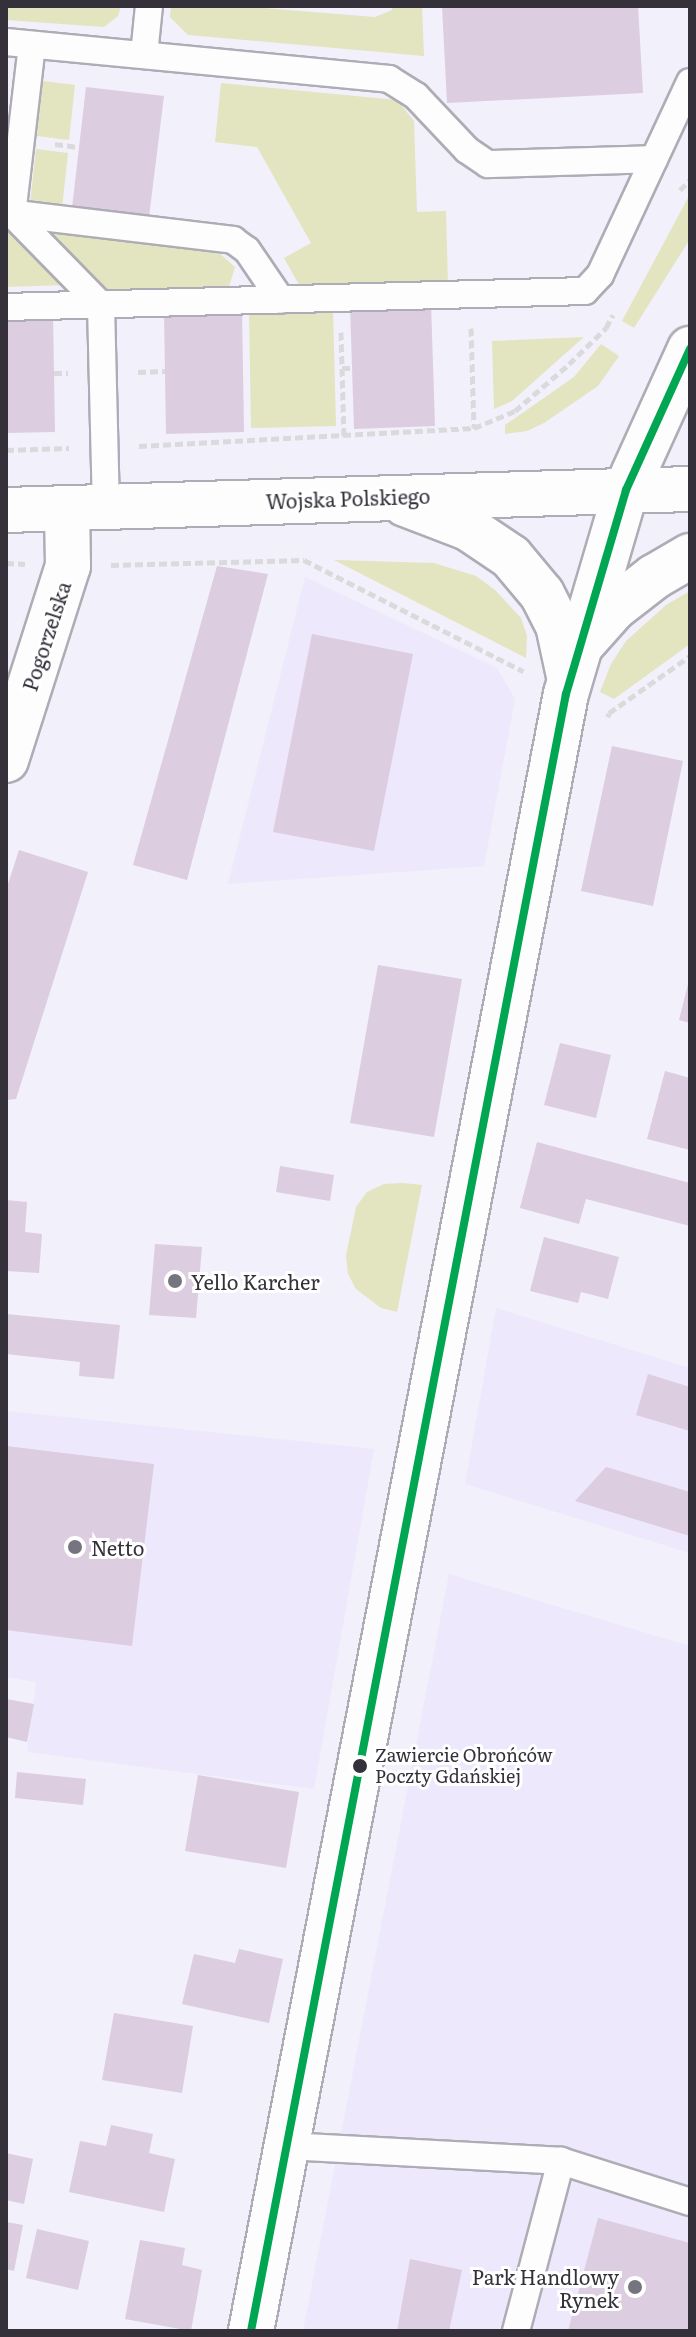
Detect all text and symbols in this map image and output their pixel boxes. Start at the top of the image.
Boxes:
street label: Wojska Polskiego [265,483,431,513]
street label: Pogorzelska [17,578,75,694]
place label: Yello Karcher [191,1269,320,1293]
marker: Yello Karcher [166,1272,184,1290]
place label: Netto [91,1535,145,1559]
marker: Netto [66,1538,84,1556]
place label: Zawiercie Obrońców Poczty Gdańskiej [375,1745,552,1788]
marker: Zawiercie Obrońców Poczty Gdańskiej [352,1758,368,1774]
place label: Park Handlowy Rynek [472,2264,619,2311]
marker: Park Handlowy Rynek [626,2278,644,2296]

